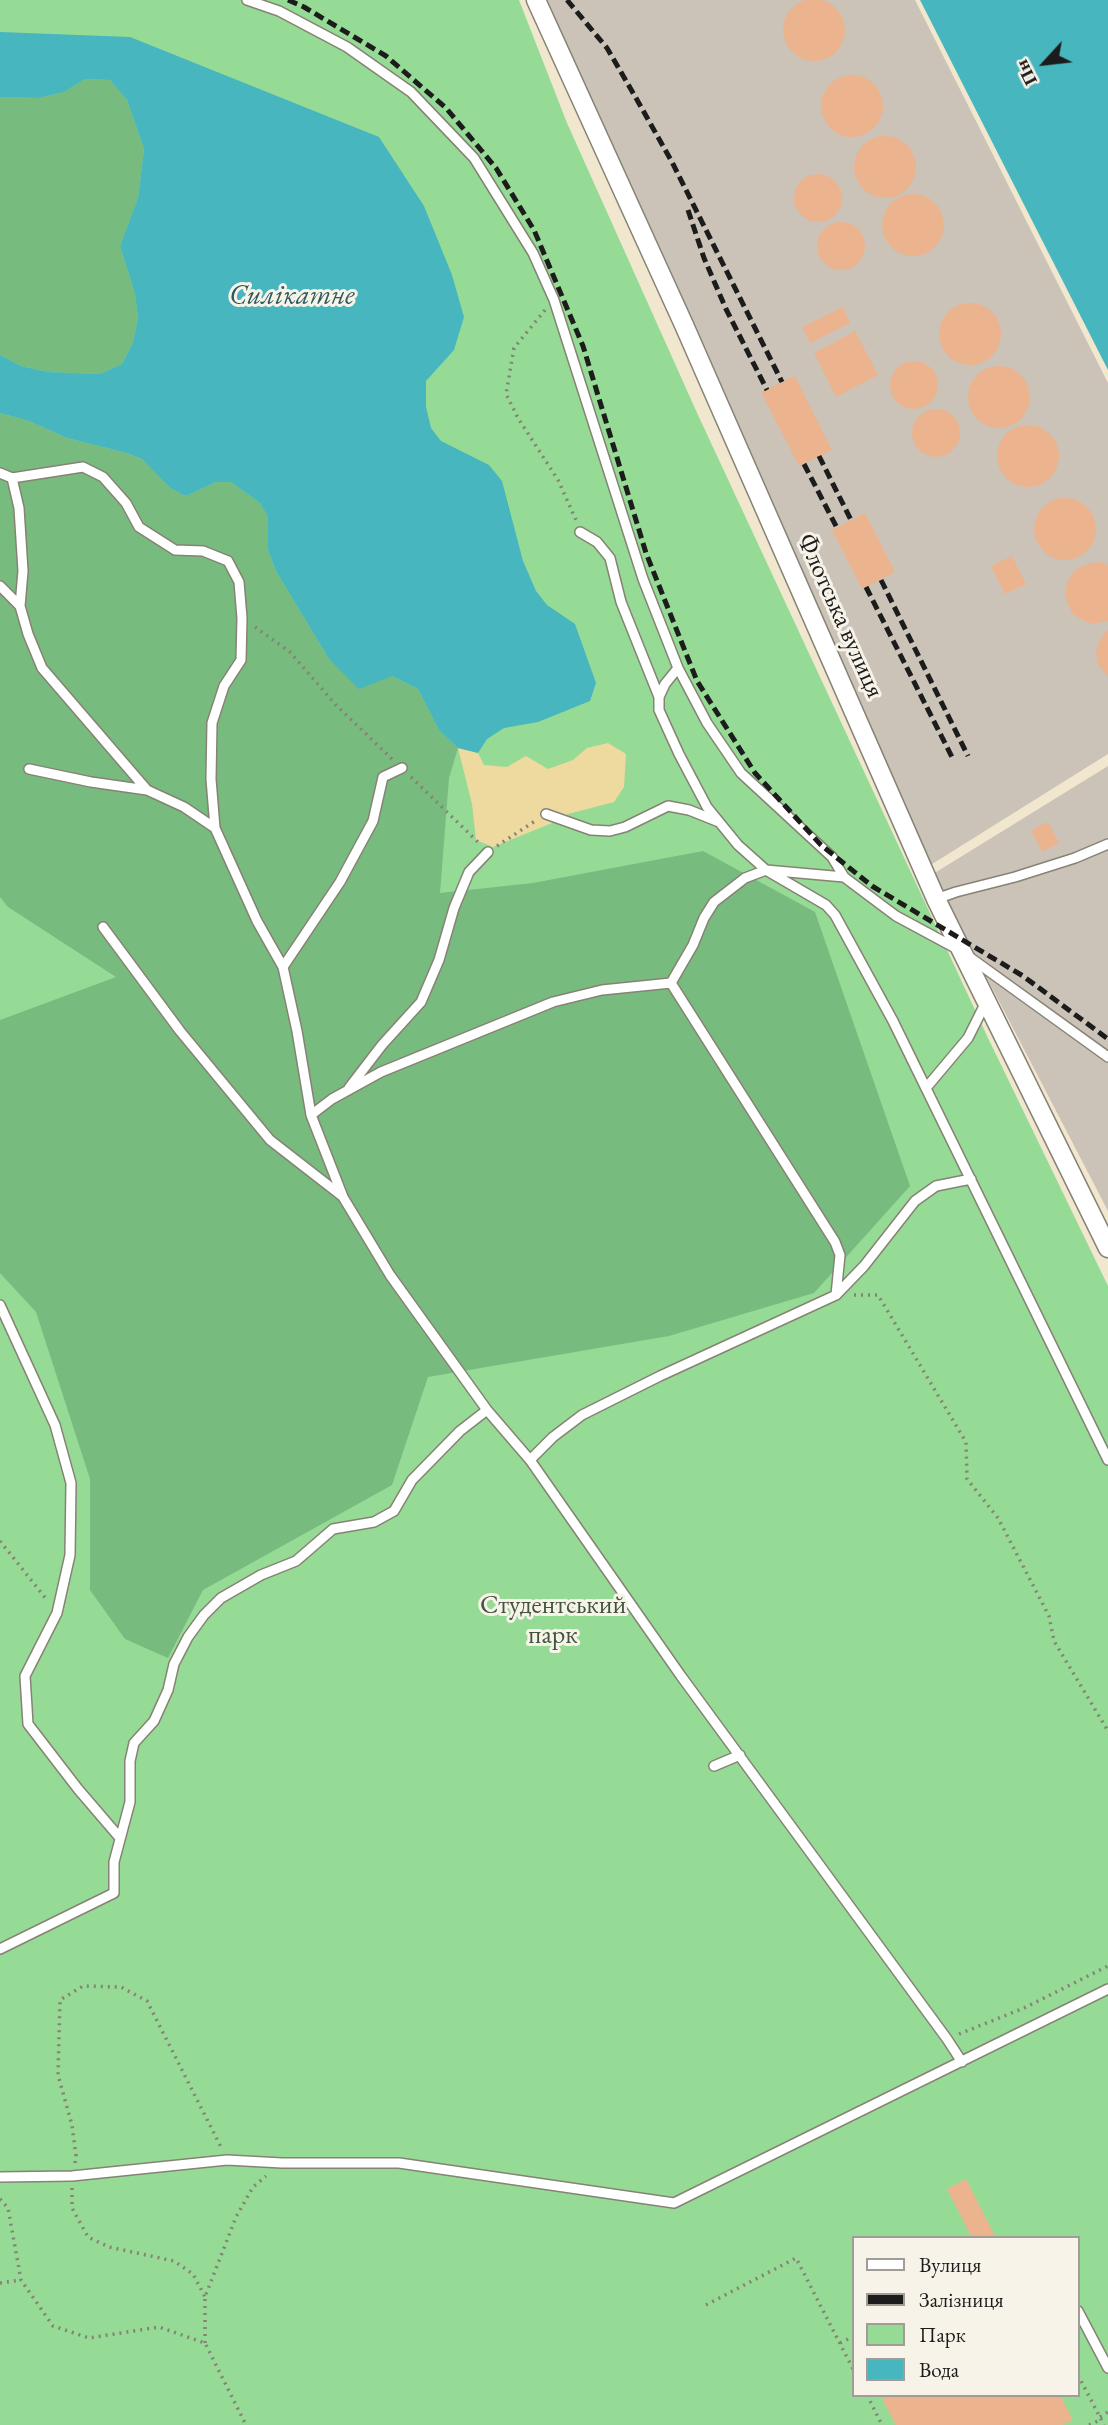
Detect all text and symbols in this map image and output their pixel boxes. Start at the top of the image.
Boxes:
north arrow [1010,28,1080,98]
text: Пн [1009,56,1043,90]
water label: Силікатне [229,279,355,313]
street label: Флотська вулиця [790,529,890,703]
park label: Студентський парк [480,1590,626,1652]
legend [852,2236,1080,2397]
text: Вулиця [919,2251,981,2278]
text: Залізниця [919,2286,1004,2313]
text: Парк [919,2321,966,2348]
text: Вода [919,2356,959,2383]

